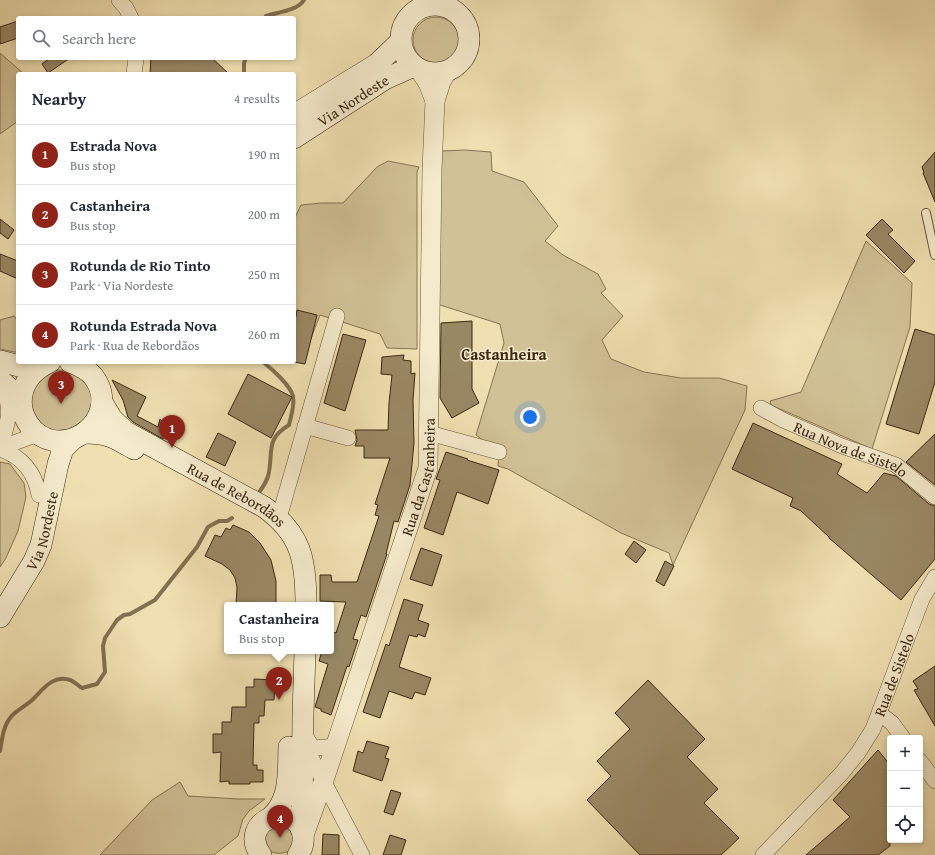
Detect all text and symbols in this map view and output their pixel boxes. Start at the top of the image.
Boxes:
search box [16,16,296,60]
icon: search [30,27,52,49]
text: Search here [62,28,136,49]
street label: Via Nordeste [313,69,393,131]
text: Nearby [32,86,86,111]
text: 4 results [234,89,280,108]
text: Estrada Nova [70,135,157,156]
text: 1 [42,145,48,164]
text: 190 m [248,145,280,164]
text: Bus stop [70,156,116,175]
text: Castanheira [70,195,150,216]
text: 2 [42,205,48,224]
text: 200 m [248,205,280,224]
text: Bus stop [70,216,116,235]
text: Rotunda de Rio Tinto [70,255,211,276]
text: 3 [42,265,48,284]
text: 250 m [248,265,280,284]
text: Park · Via Nordeste [70,276,173,295]
text: Rotunda Estrada Nova [70,315,217,336]
text: 4 [42,325,48,344]
text: 260 m [248,325,280,344]
text: Park · Rua de Rebordãos [70,336,199,355]
district label: Castanheira [461,342,548,366]
pin: 3 [48,371,74,404]
your location [520,407,540,427]
pin: 1 [159,415,185,448]
street label: Rua Nova de Sistelo [791,416,913,482]
street label: Rua da Castanheira [396,418,439,538]
street label: Rua de Rebordãos [184,457,291,531]
street label: Via Nordeste [20,489,63,574]
popup [224,602,334,654]
text: Castanheira [239,608,319,629]
text: Bus stop [239,629,285,648]
street label: Rua de Sistelo [868,630,919,719]
pin: 2 [266,667,292,700]
map controls [887,735,923,843]
button: + [887,735,923,771]
button: − [887,771,923,807]
pin: 4 [267,805,293,838]
button: locate [887,807,923,843]

